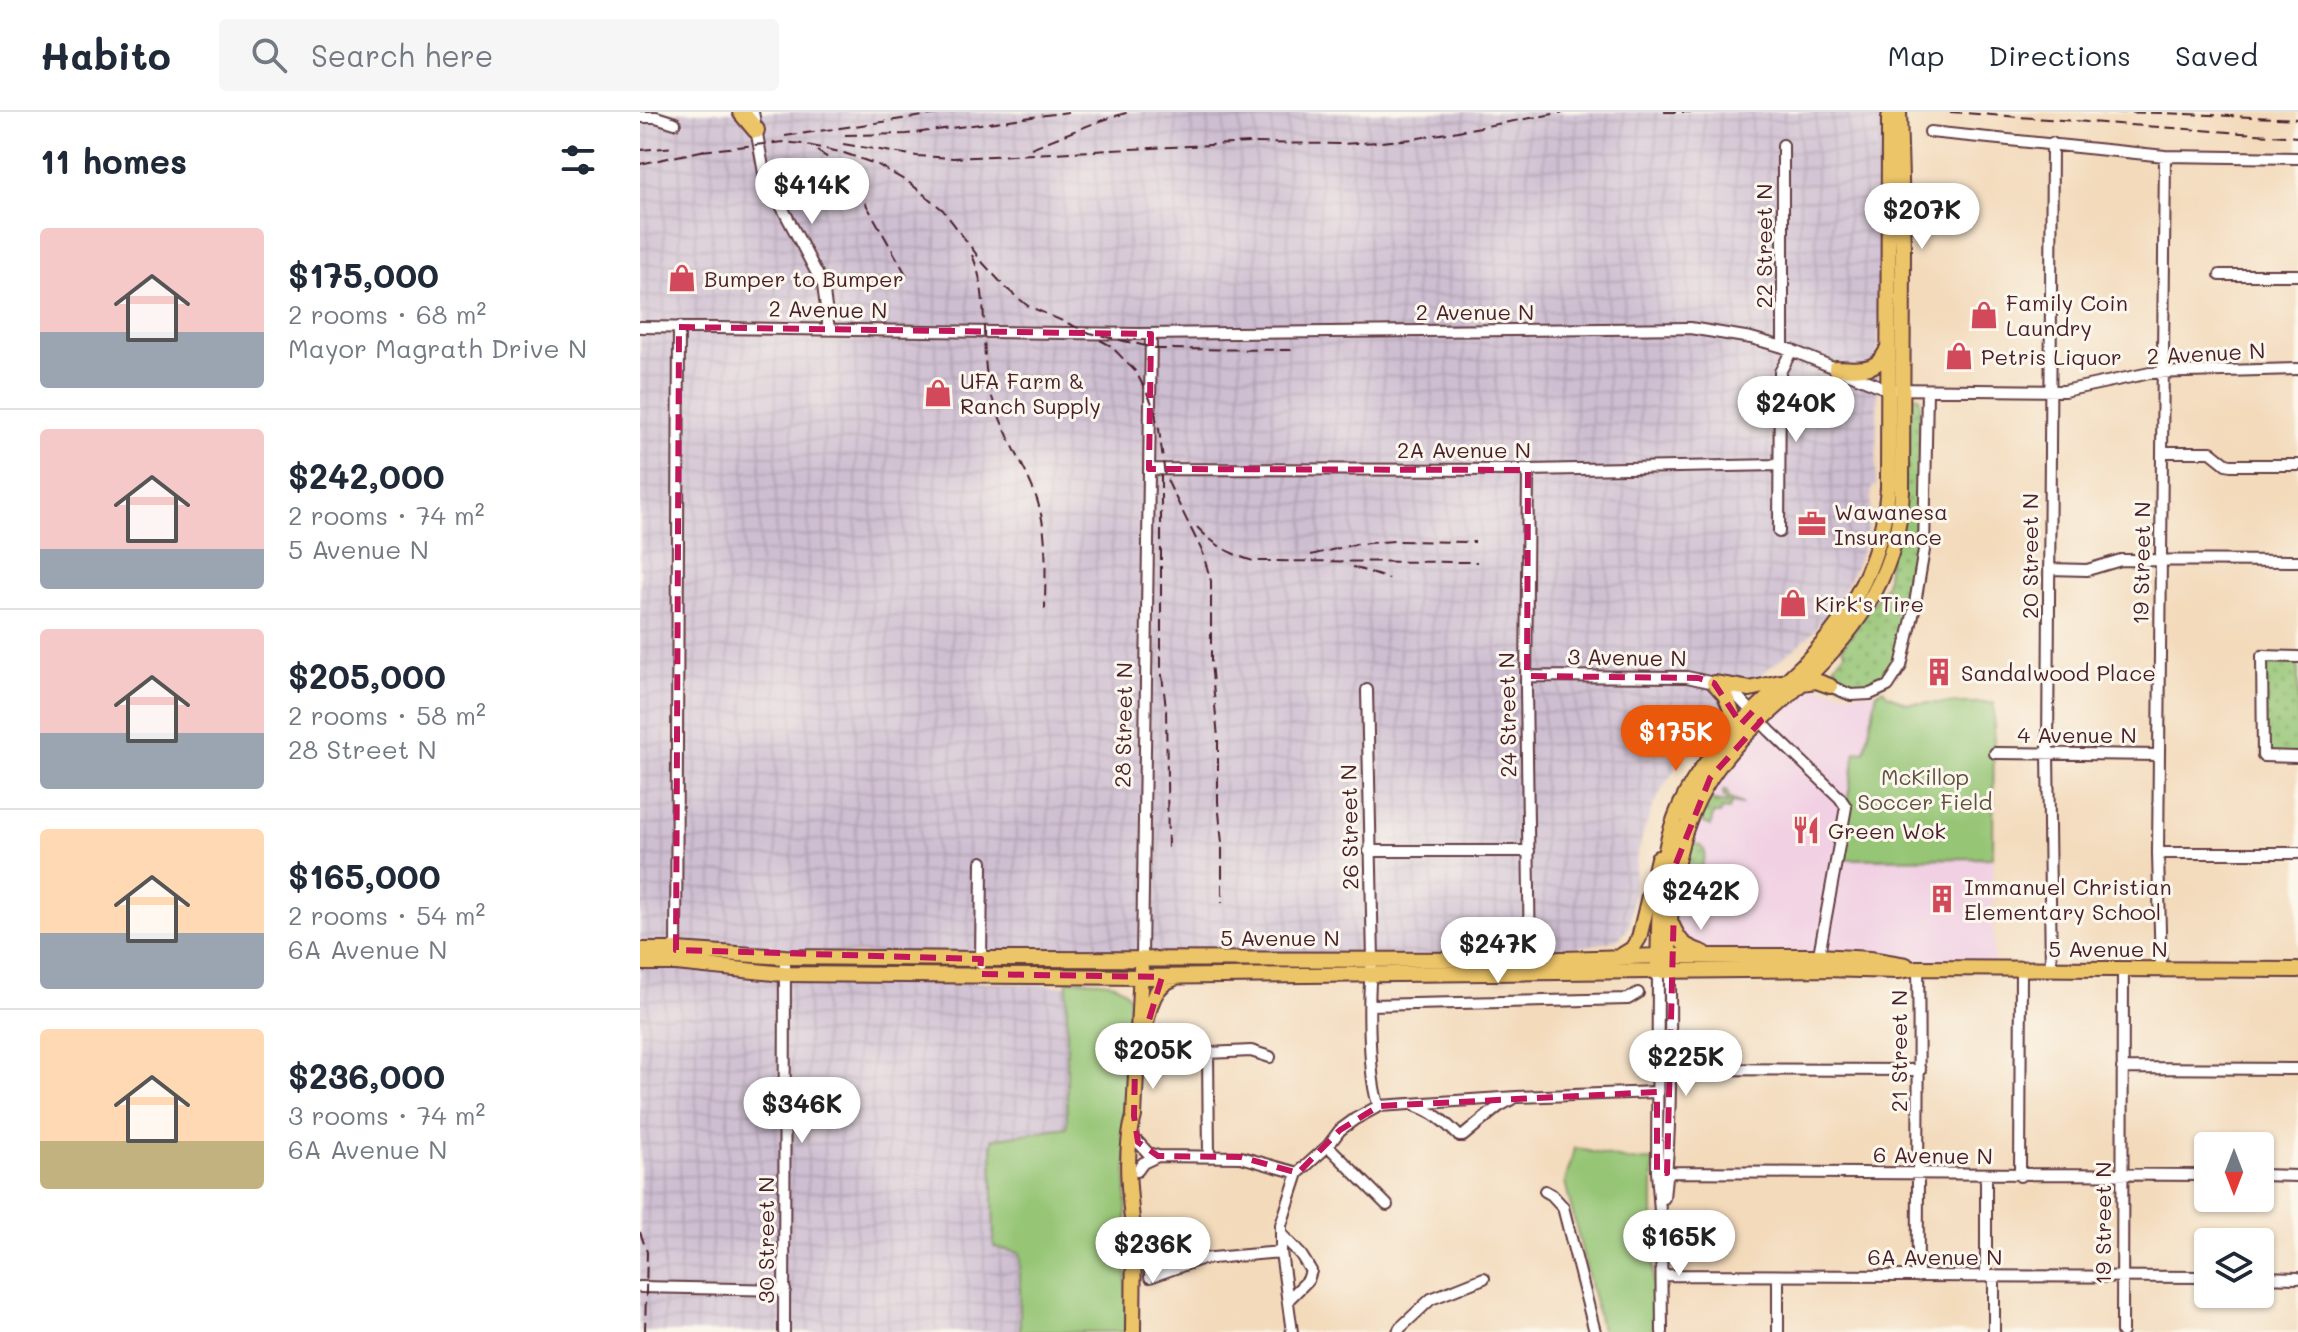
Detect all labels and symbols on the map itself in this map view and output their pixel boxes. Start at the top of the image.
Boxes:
pin: $414K [756,158,868,226]
pin: $207K [1866,183,1978,251]
street label: 22 Street N [1749,184,1778,308]
shop icon: Bumper to Bumper [667,263,697,293]
place label: Bumper to Bumper [704,264,904,293]
place label: Family Coin Laundry [2006,288,2128,342]
street label: 2 Avenue N [768,293,888,325]
street label: 2 Avenue N [1416,297,1534,326]
shop icon: Family Coin Laundry [1969,300,1999,330]
street label: 2 Avenue N [2146,335,2266,371]
shop icon: Petris Liquor [1944,341,1974,371]
place label: Petris Liquor [1981,342,2122,371]
place label: UFA Farm & Ranch Supply [960,366,1101,420]
pin: $240K [1740,376,1852,444]
shop icon: UFA Farm & Ranch Supply [923,378,953,408]
street label: 2A Avenue N [1397,435,1531,464]
street label: 20 Street N [2015,493,2044,619]
place label: Wawanesa Insurance [1834,497,1948,551]
street label: 19 Street N [2125,501,2157,625]
office icon: Wawanesa Insurance [1797,509,1827,539]
shop icon: Kirk's Tire [1778,588,1808,618]
place label: Kirk's Tire [1815,589,1924,618]
street label: 3 Avenue N [1567,641,1687,673]
street label: 24 Street N [1491,652,1523,778]
building icon: Sandalwood Place [1924,657,1954,687]
place label: Sandalwood Place [1961,658,2156,687]
street label: 28 Street N [1107,662,1139,788]
pin: $175K [1620,705,1732,773]
street label: 4 Avenue N [2017,720,2137,749]
park label: McKillop Soccer Field [1857,762,1993,816]
street label: 26 Street N [1333,764,1365,890]
restaurant icon: Green Wok [1791,815,1821,845]
place label: Green Wok [1828,816,1946,845]
pin: $242K [1645,864,1757,932]
place label: Immanuel Christian Elementary School [1964,872,2172,926]
building icon: Immanuel Christian Elementary School [1927,884,1957,914]
pin: $247K [1442,917,1554,985]
street label: 5 Avenue N [1220,923,1340,952]
street label: 5 Avenue N [2048,934,2168,963]
street label: 21 Street N [1884,990,1913,1112]
pin: $205K [1097,1023,1209,1091]
pin: $225K [1630,1030,1742,1098]
pin: $346K [746,1077,858,1145]
north arrow [2194,1132,2274,1212]
street label: 6 Avenue N [1873,1139,1993,1171]
street label: 19 Street N [2088,1161,2117,1285]
street label: 30 Street N [751,1177,780,1303]
pin: $165K [1623,1210,1735,1278]
pin: $236K [1097,1217,1209,1285]
street label: 6A Avenue N [1868,1242,2002,1271]

